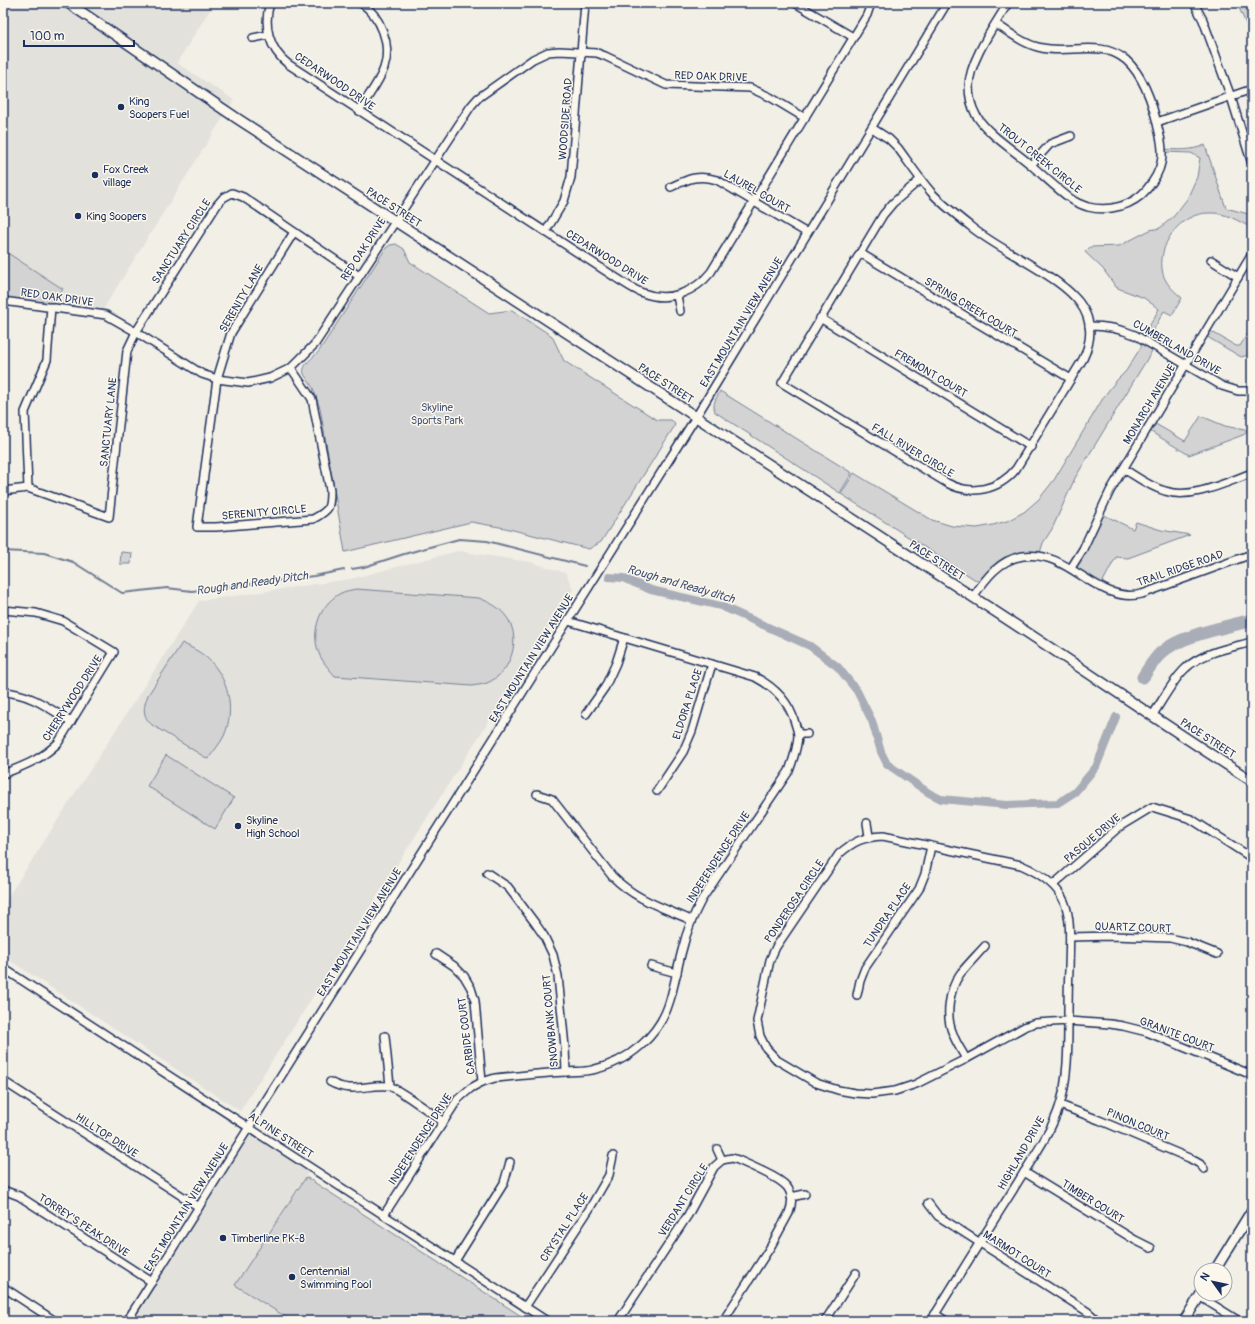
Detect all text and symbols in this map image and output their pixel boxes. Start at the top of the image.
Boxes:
scale bar [24,22,134,48]
text: 100 m [30,29,65,44]
street label: CEDARWOOD DRIVE [292,50,378,113]
street label: RED OAK DRIVE [674,69,748,84]
street label: WOODSIDE ROAD [556,77,575,160]
place label: King Soopers Fuel [129,95,189,121]
marker: King Soopers Fuel [116,102,126,112]
street label: TROUT CREEK CIRCLE [995,121,1084,196]
place label: Fox Creek village [102,163,149,189]
street label: LAUREL COURT [721,167,792,216]
marker: Fox Creek village [90,170,100,180]
street label: PACE STREET [364,185,424,230]
street label: SANCTUARY CIRCLE [149,196,214,286]
place label: King Soopers [86,210,147,223]
marker: King Soopers [73,211,83,221]
street label: RED OAK DRIVE [338,215,389,284]
street label: CEDARWOOD DRIVE [563,227,650,288]
street label: EAST MOUNTAIN VIEW AVENUE [697,255,786,390]
street label: SERENITY LANE [217,262,266,335]
street label: SPRING CREEK COURT [922,275,1019,340]
street label: RED OAK DRIVE [20,286,94,309]
street label: CUMBERLAND DRIVE [1131,317,1223,378]
street label: FREMONT COURT [892,347,970,400]
street label: PACE STREET [636,361,696,406]
street label: MONARCH AVENUE [1121,362,1178,446]
street label: SANCTUARY LANE [97,376,120,467]
park label: Skyline Sports Park [411,401,464,427]
street label: FALL RIVER CIRCLE [869,421,957,480]
street label: SERENITY CIRCLE [221,502,307,523]
street label: PACE STREET [907,538,967,583]
street label: TRAIL RIDGE ROAD [1135,548,1225,589]
water label: Rough and Ready ditch [625,562,738,607]
water label: Rough and Ready Ditch [195,568,310,599]
street label: EAST MOUNTAIN VIEW AVENUE [486,591,577,725]
street label: CHERRYWOOD DRIVE [40,653,105,744]
street label: ELDORA PLACE [670,667,705,741]
street label: PACE STREET [1178,716,1238,761]
street label: INDEPENDENCE DRIVE [684,809,753,905]
street label: PASQUE DRIVE [1062,811,1123,866]
place label: Skyline High School [246,814,300,840]
marker: Skyline High School [233,821,243,831]
street label: PONDEROSA CIRCLE [762,857,827,945]
street label: EAST MOUNTAIN VIEW AVENUE [314,865,405,999]
street label: TUNDRA PLACE [861,880,914,950]
street label: QUARTZ COURT [1094,920,1171,935]
street label: SNOWBANK COURT [540,974,561,1068]
street label: CARBIDE COURT [455,997,478,1075]
street label: GRANITE COURT [1138,1014,1216,1055]
street label: INDEPENDENCE DRIVE [386,1091,455,1187]
street label: PINON COURT [1105,1105,1171,1143]
street label: HILLTOP DRIVE [73,1110,141,1161]
street label: ALPINE STREET [246,1110,316,1161]
street label: HIGHLAND DRIVE [995,1114,1048,1192]
street label: EAST MOUNTAIN VIEW AVENUE [141,1140,232,1274]
street label: VERDANT CIRCLE [656,1161,711,1239]
street label: TIMBER COURT [1059,1177,1126,1226]
street label: CRYSTAL PLACE [537,1190,592,1264]
street label: TORREY'S PEAK DRIVE [36,1191,132,1260]
street label: MARMOT COURT [981,1228,1053,1281]
place label: Timberline PK-8 [231,1232,305,1245]
marker: Timberline PK-8 [218,1233,228,1243]
north arrow [1193,1262,1233,1302]
place label: Centennial Swimming Pool [300,1265,372,1291]
text: N [1198,1270,1213,1283]
marker: Centennial Swimming Pool [287,1272,297,1282]

